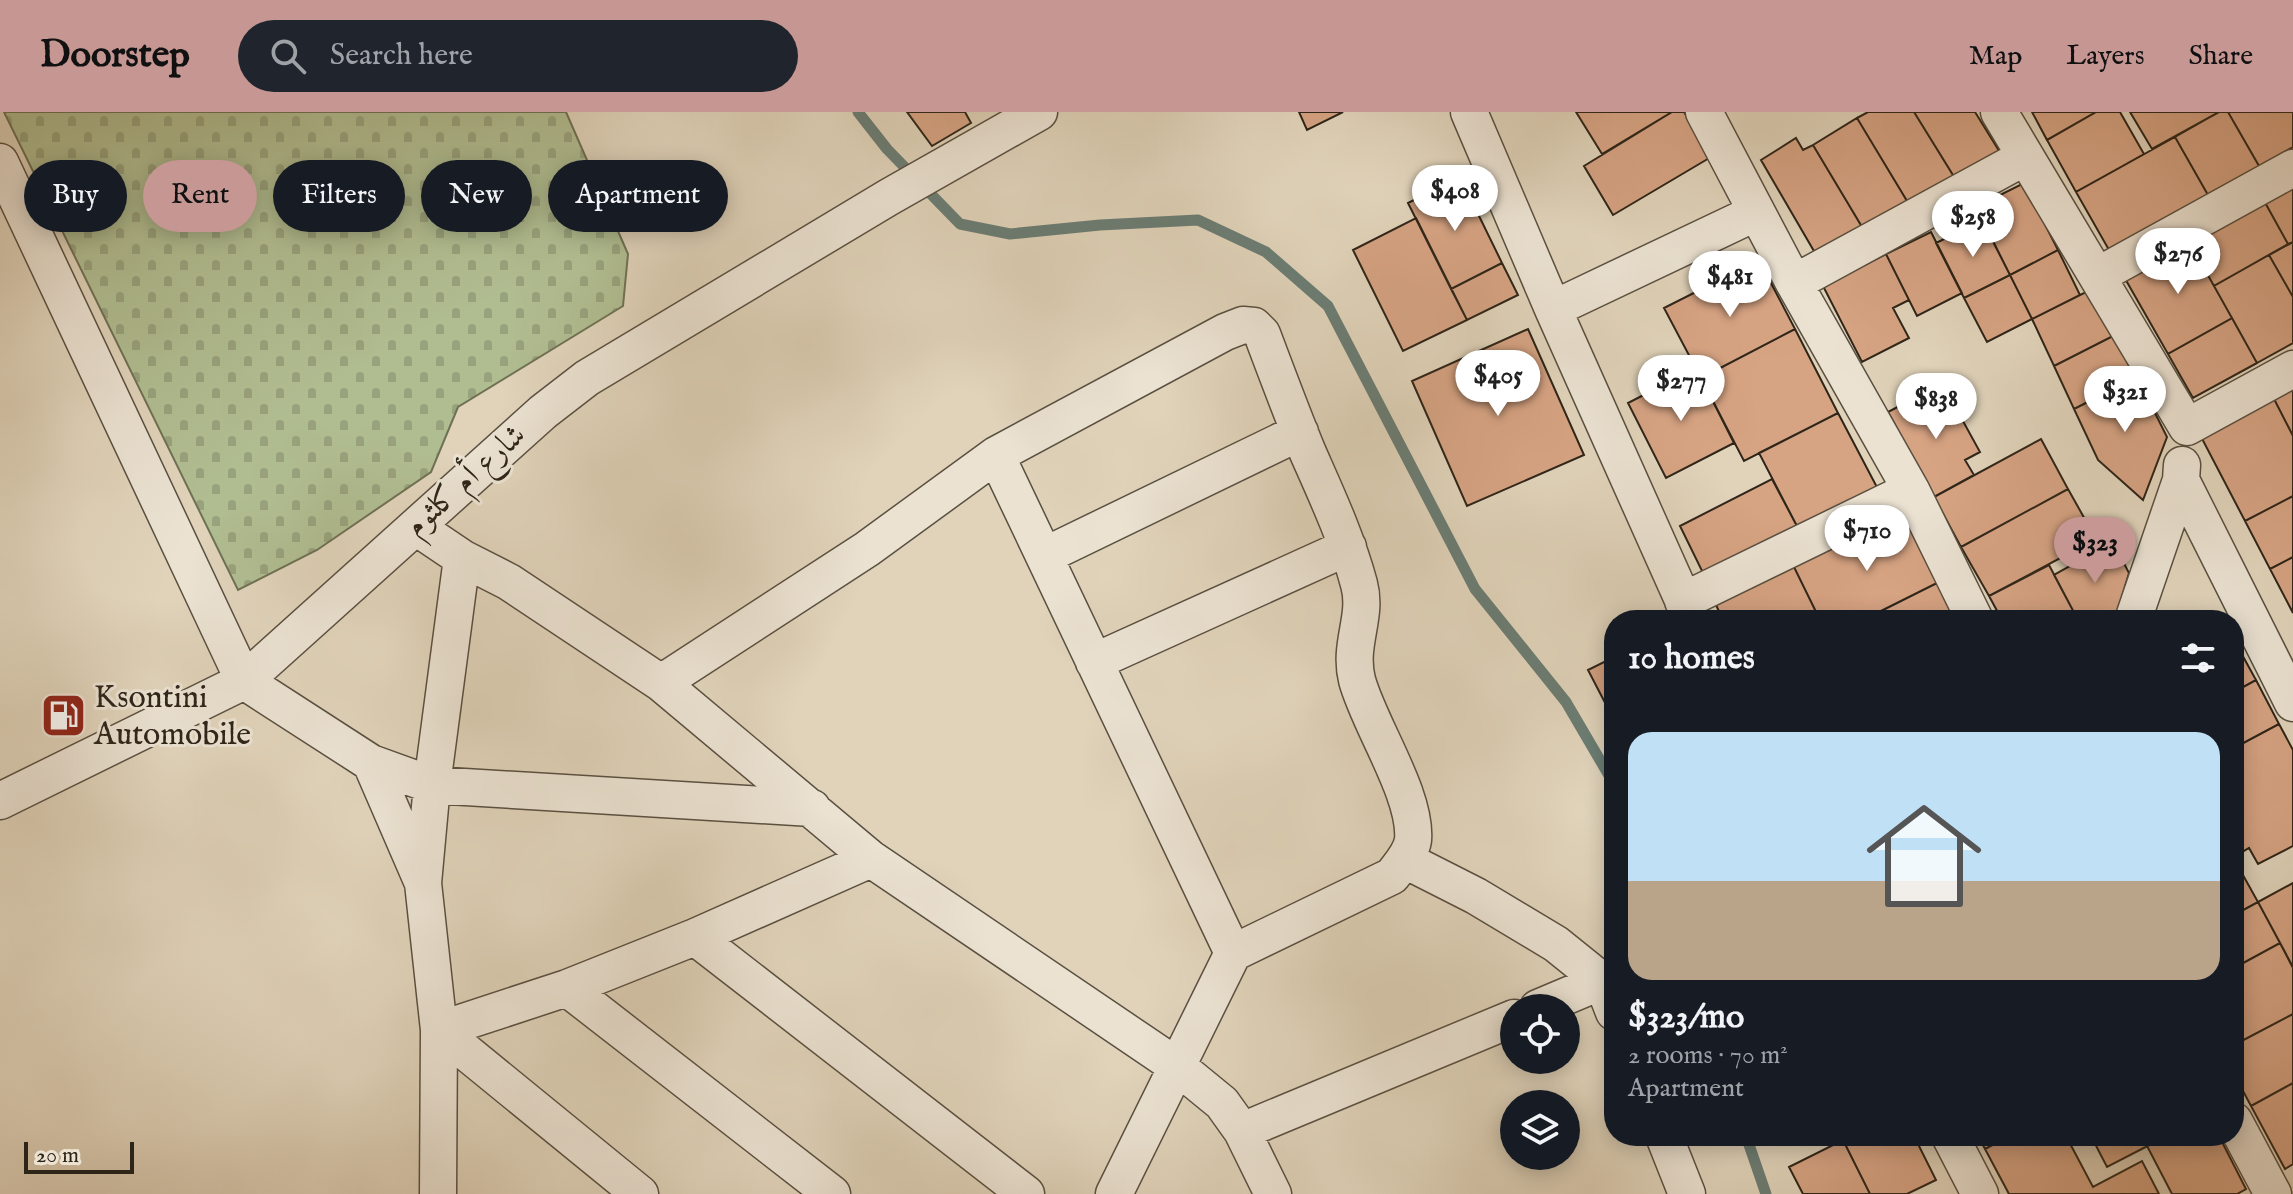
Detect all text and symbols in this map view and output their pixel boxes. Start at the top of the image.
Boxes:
search box [238,20,798,92]
text: Doorstep [40,32,190,80]
icon: search [266,34,310,78]
text: Search here [330,37,473,75]
text: Map [1969,39,2022,74]
text: Layers [2066,39,2145,74]
text: Share [2189,39,2253,74]
chip: Buy [24,160,127,232]
chip: Rent [143,160,257,232]
chip: Filters [273,160,405,232]
chip: New [421,160,532,232]
chip: Apartment [548,160,728,232]
pin: $408 [1408,165,1502,233]
text: $408 [1430,174,1480,207]
pin: $258 [1926,191,2020,259]
text: $258 [1950,200,1996,233]
pin: $276 [2131,228,2225,296]
text: $276 [2153,237,2203,270]
pin: $481 [1683,251,1777,319]
text: $481 [1706,260,1754,293]
pin: $405 [1451,350,1545,418]
pin: $277 [1634,355,1728,423]
text: $405 [1473,359,1523,392]
text: $277 [1656,364,1706,397]
pin: $321 [2078,366,2172,434]
pin: $838 [1889,373,1983,441]
text: $321 [2102,375,2148,408]
text: $838 [1914,382,1958,415]
street label: شارع أم كلثوم [394,413,539,550]
pin: $710 [1820,505,1914,573]
text: $710 [1843,514,1891,547]
pin: $323 [2048,517,2142,585]
text: $323 [2072,526,2118,559]
icon: filters [2176,636,2220,680]
text: 10 homes [1628,637,1755,680]
place label: Ksontini Automobile [93,678,251,756]
fuel station icon: Ksontini Automobile [39,692,87,740]
icon: home [1852,784,1996,928]
map controls [1500,994,1580,1170]
button: locate [1500,994,1580,1074]
text: $323/mo [1628,996,1744,1039]
text: 2 rooms · 70 m² [1628,1039,1788,1072]
text: Apartment [1628,1072,1744,1105]
button: layers [1500,1090,1580,1170]
scale bar [24,1138,134,1174]
text: 20 m [36,1142,79,1170]

